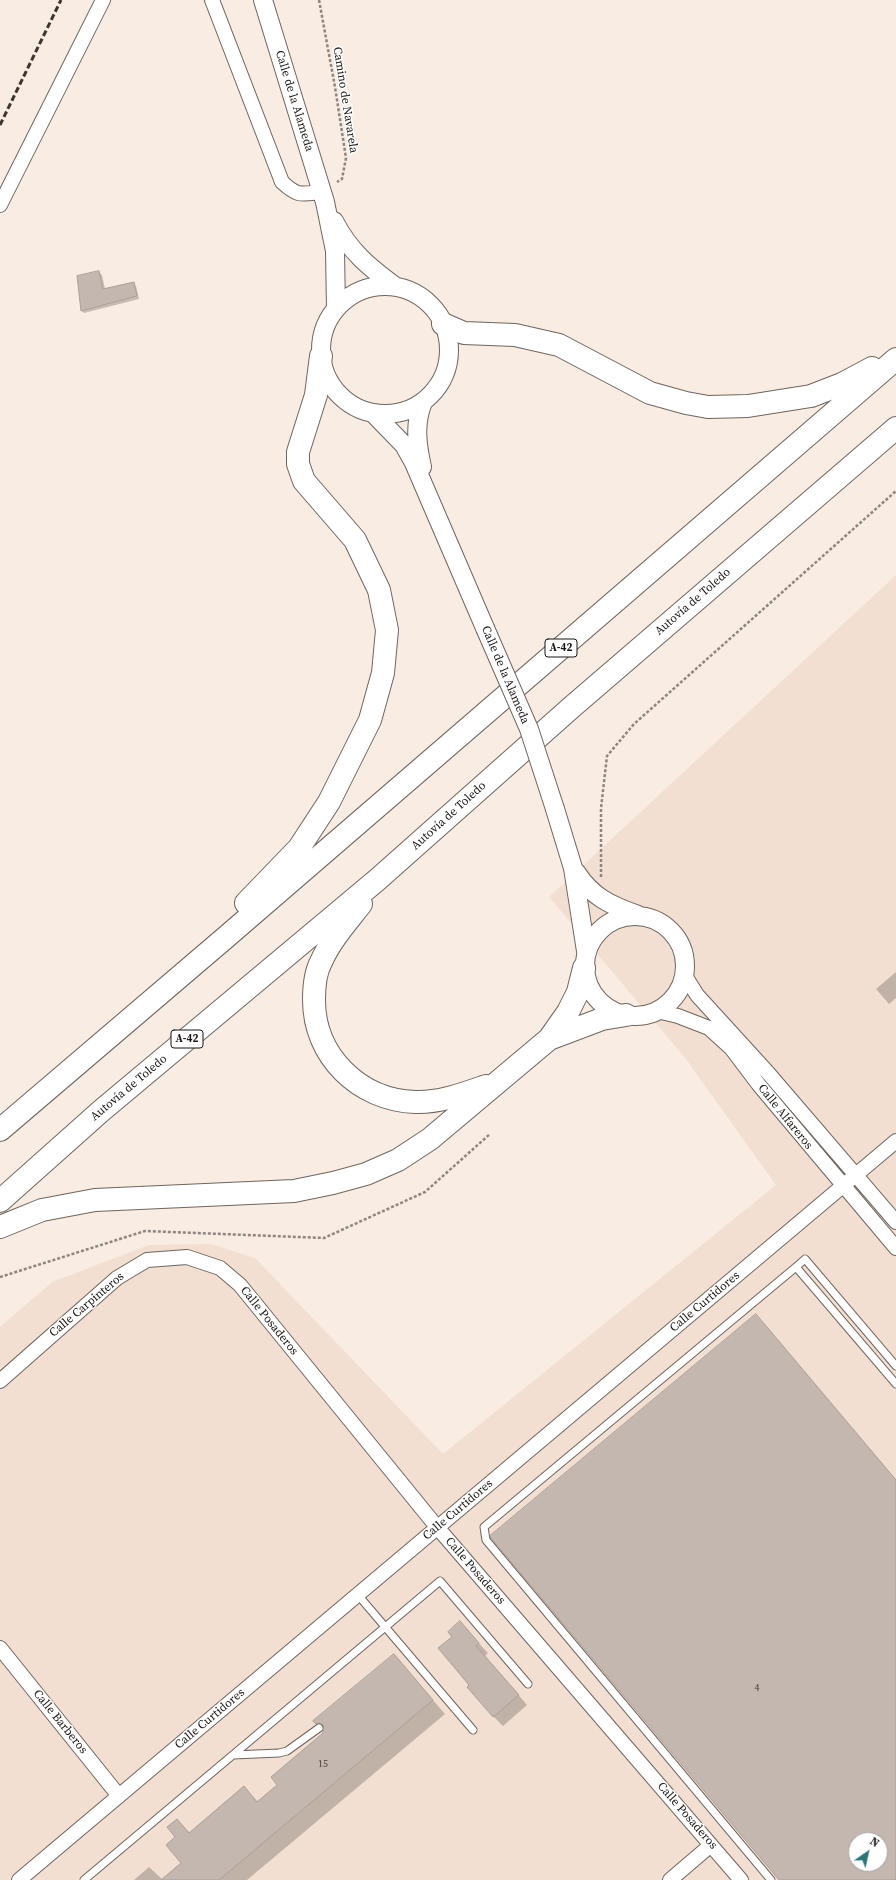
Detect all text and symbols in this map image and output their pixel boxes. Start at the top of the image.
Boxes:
street label: Camino de Navarela [329,46,361,154]
street label: Calle de la Alameda [272,49,316,153]
street label: Autovía de Toledo [652,565,734,639]
street label: Calle de la Alameda [478,624,532,726]
road number: A-42 [545,639,577,657]
street label: Autovía de Toledo [409,779,489,853]
road number: A-42 [171,1030,203,1048]
street label: Autovía de Toledo [88,1052,170,1124]
street label: Calle Alfareros [754,1082,816,1152]
street label: Calle Curtidores [667,1269,743,1335]
street label: Calle Carpinteros [47,1270,127,1340]
street label: Calle Posaderos [237,1284,301,1358]
street label: Calle Curtidores [420,1477,496,1543]
street label: Calle Posaderos [442,1535,508,1607]
house number: 4 [755,1682,759,1694]
street label: Calle Curtidores [172,1686,248,1752]
street label: Calle Barberos [30,1687,90,1757]
house number: 15 [318,1758,328,1770]
street label: Calle Posaderos [654,1780,720,1852]
north arrow [848,1832,888,1872]
text: N [867,1834,882,1851]

